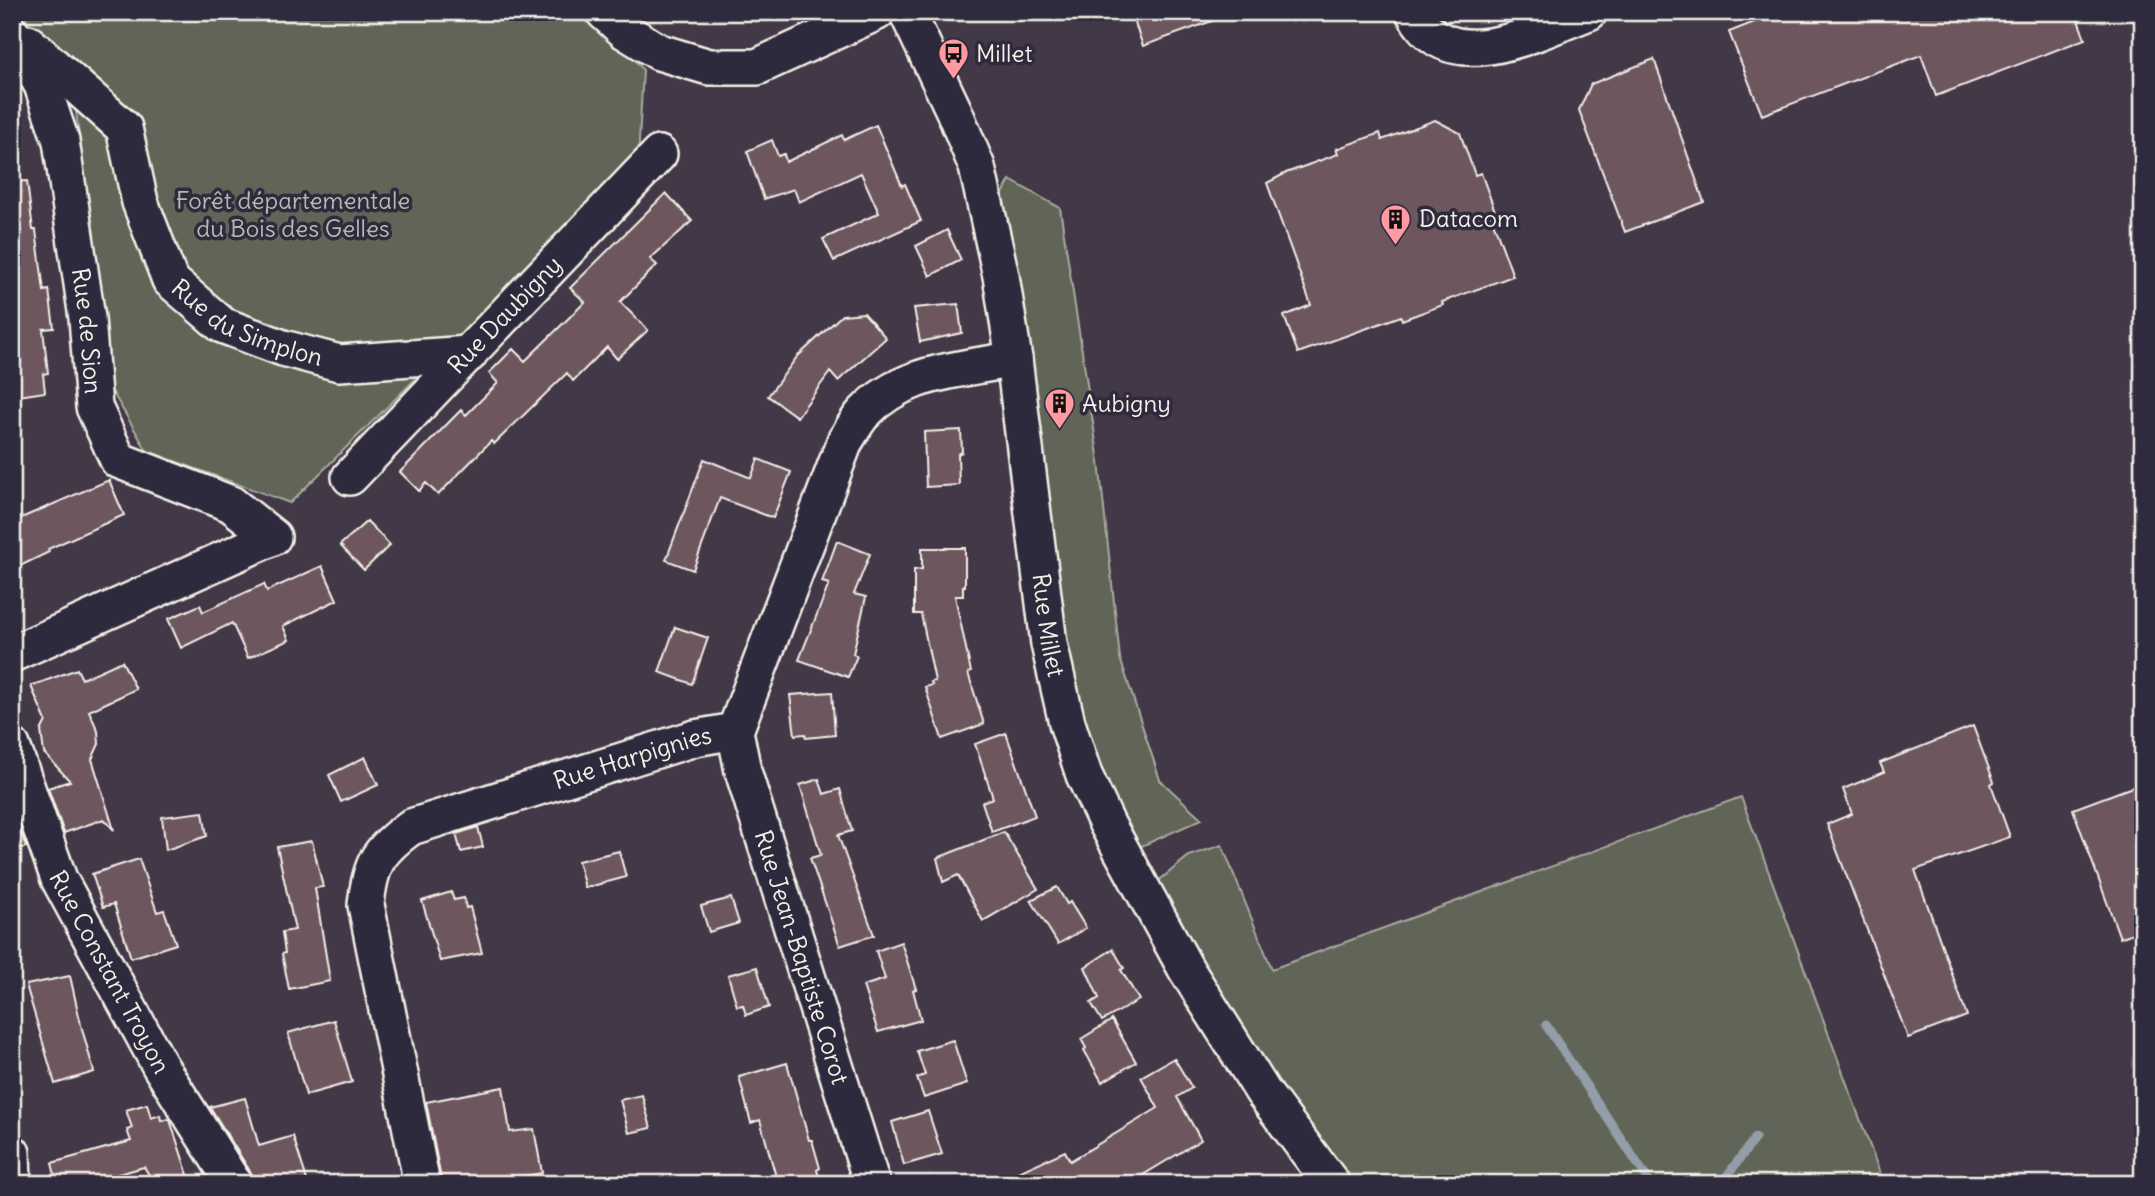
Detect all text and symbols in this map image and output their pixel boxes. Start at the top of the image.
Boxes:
bus stop icon: Millet [936,37,970,81]
place label: Millet [976,38,1033,68]
park label: Forêt départementale du Bois des Gelles [176,185,410,243]
building icon: Datacom [1379,202,1413,246]
place label: Datacom [1419,203,1518,233]
street label: Rue Daubigny [441,249,567,380]
street label: Rue de Sion [66,266,109,395]
street label: Rue du Simplon [166,272,326,372]
building icon: Aubigny [1042,387,1076,431]
place label: Aubigny [1082,388,1171,418]
street label: Rue Millet [1026,572,1072,680]
street label: Rue Harpignies [549,719,714,795]
street label: Rue Jean-Baptiste Corot [748,826,856,1088]
street label: Rue Constant Troyon [43,865,177,1078]

